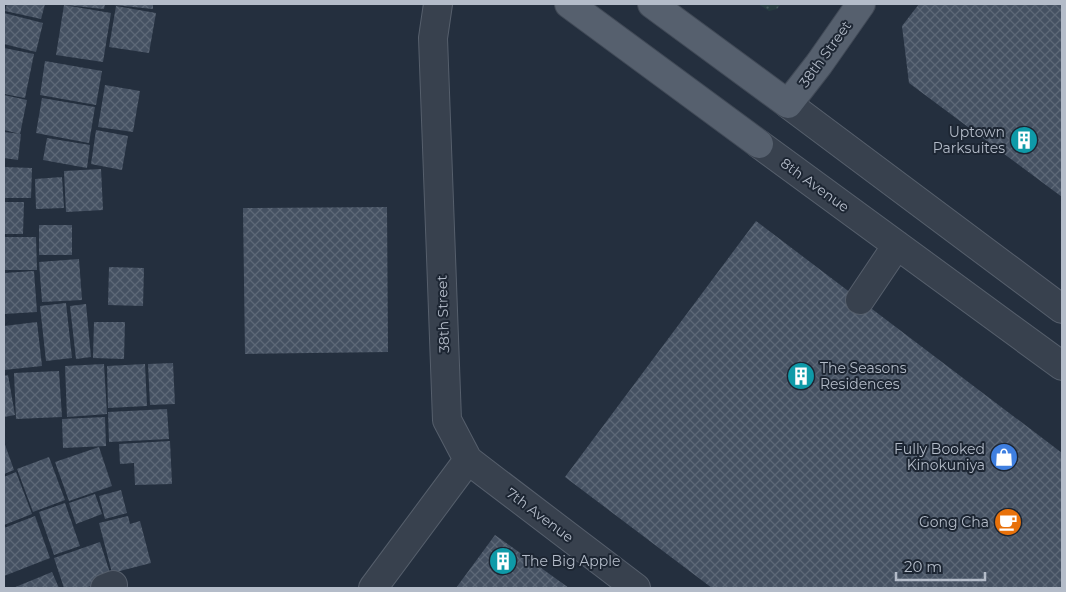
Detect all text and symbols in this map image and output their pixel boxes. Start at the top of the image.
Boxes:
street label: 38th Street [795,17,855,91]
place label: Uptown Parksuites [933,123,1005,157]
building icon: Uptown Parksuites [1009,125,1039,155]
street label: 8th Avenue [777,154,853,216]
street label: 38th Street [433,274,453,353]
place label: The Seasons Residences [820,359,907,393]
building icon: The Seasons Residences [786,361,816,391]
place label: Fully Booked Kinokuniya [894,440,985,474]
shop icon: Fully Booked Kinokuniya [989,442,1019,472]
street label: 7th Avenue [503,484,577,546]
cafe icon: Gong Cha [993,507,1023,537]
place label: Gong Cha [919,513,989,531]
building icon: The Big Apple [488,546,518,576]
scale bar [896,550,985,582]
place label: The Big Apple [522,552,620,570]
text: 20 m [904,557,942,576]

